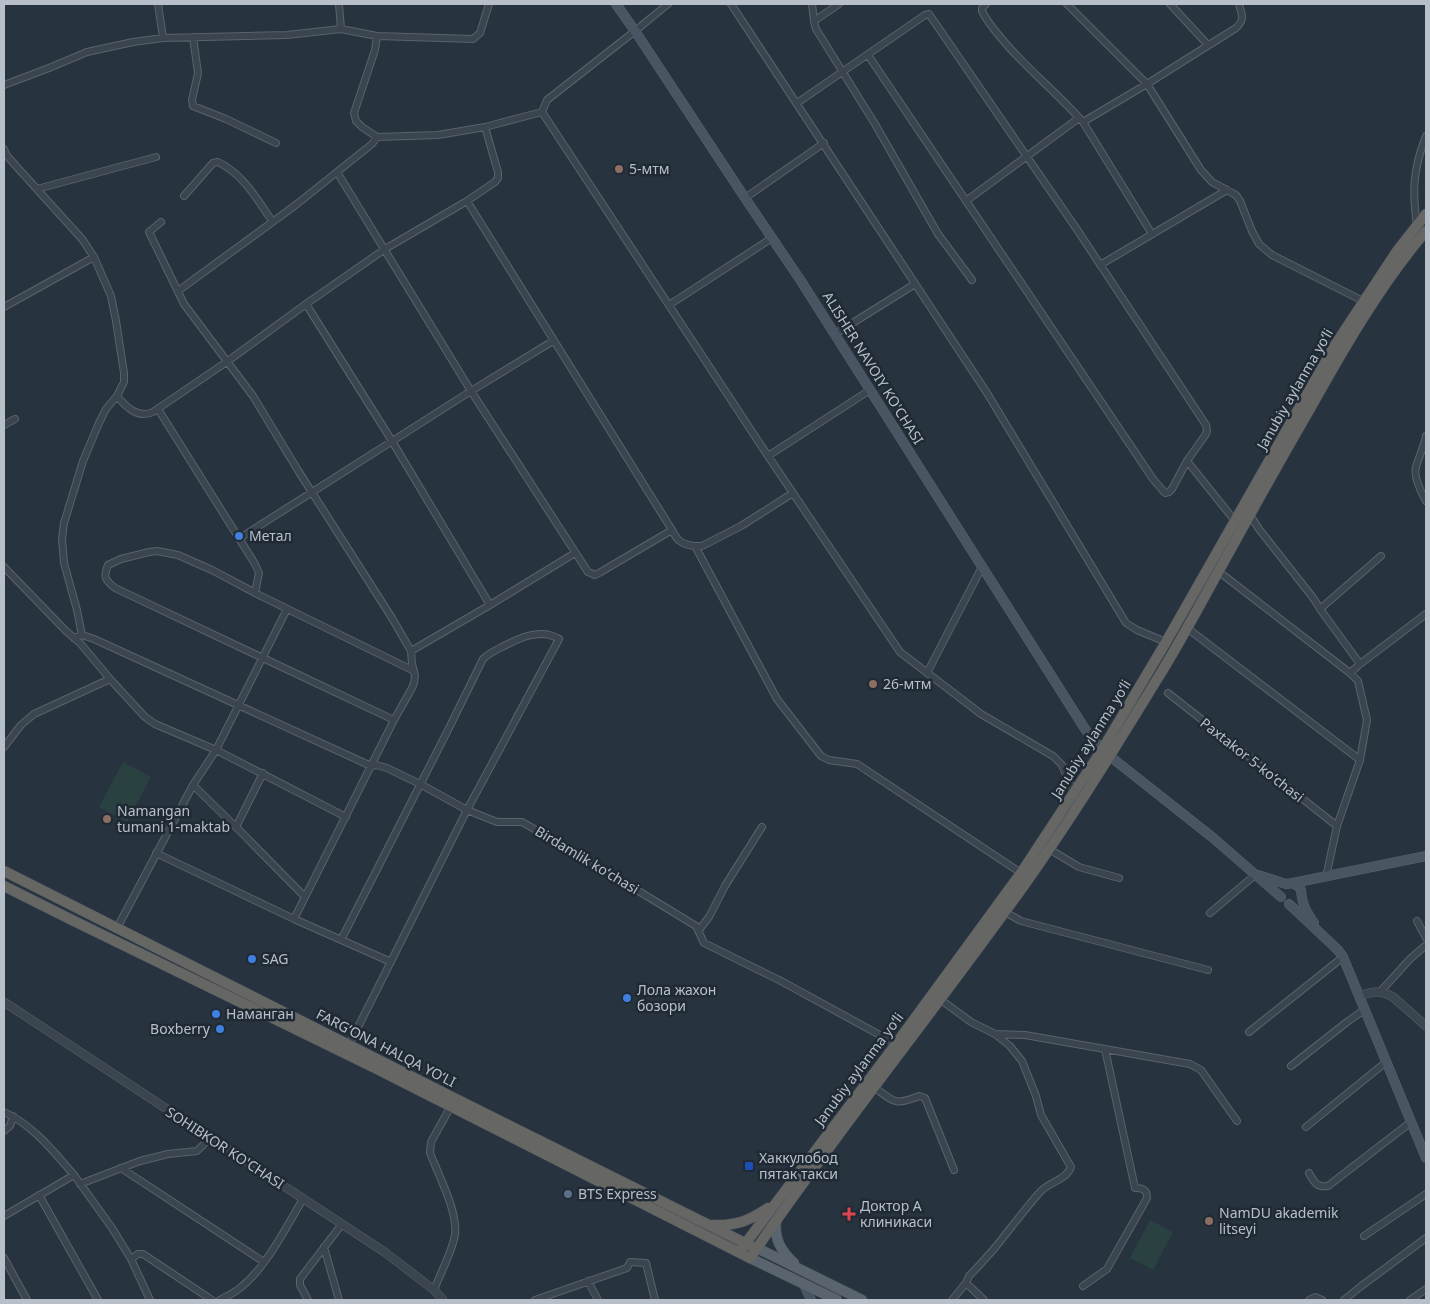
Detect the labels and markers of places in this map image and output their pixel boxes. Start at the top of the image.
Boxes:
place label: 5-мтм [629,159,670,178]
marker: 5-мтм [613,163,625,175]
place label: Метал [249,526,292,545]
marker: Метал [233,530,245,542]
place label: 26-мтм [883,674,932,693]
marker: 26-мтм [867,678,879,690]
place label: Namangan tumani 1-maktab [117,801,230,836]
marker: Namangan tumani 1-maktab [101,813,113,825]
place label: SAG [262,949,289,968]
marker: SAG [246,953,258,965]
place label: Лола жахон бозори [637,980,716,1015]
marker: Лола жахон бозори [621,992,633,1004]
place label: Наманган [226,1004,294,1023]
marker: Наманган [210,1008,222,1020]
place label: Boxberry [150,1019,211,1038]
marker: Boxberry [214,1023,226,1035]
place label: Хаккулобод пятак такси [759,1148,838,1183]
marker: Хаккулобод пятак такси [743,1160,755,1172]
place label: BTS Express [578,1184,657,1203]
marker: BTS Express [562,1188,574,1200]
place label: Доктор А клиникаси [860,1196,932,1231]
place label: NamDU akademik litseyi [1219,1203,1339,1238]
marker: Доктор А клиникаси [842,1207,856,1221]
marker: NamDU akademik litseyi [1203,1215,1215,1227]

